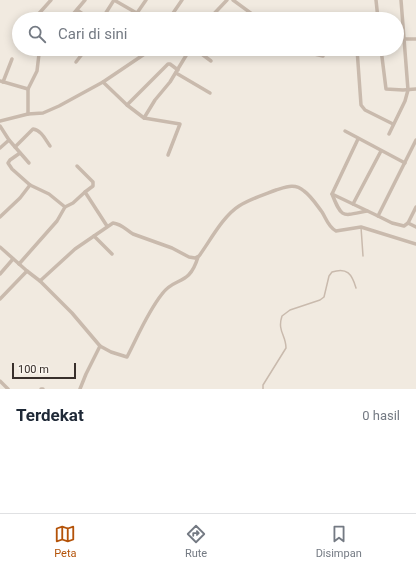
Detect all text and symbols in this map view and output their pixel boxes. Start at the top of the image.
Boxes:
search box [12,12,404,56]
icon: search [26,23,48,45]
text: Cari di sini [58,25,128,43]
scale bar [12,361,76,380]
text: 100 m [18,363,49,376]
text: Terdekat [16,405,84,425]
text: 0 hasil [362,408,400,423]
tab: Peta [54,523,77,560]
tab: Rute [185,523,207,560]
tab: Disimpan [316,523,362,560]

